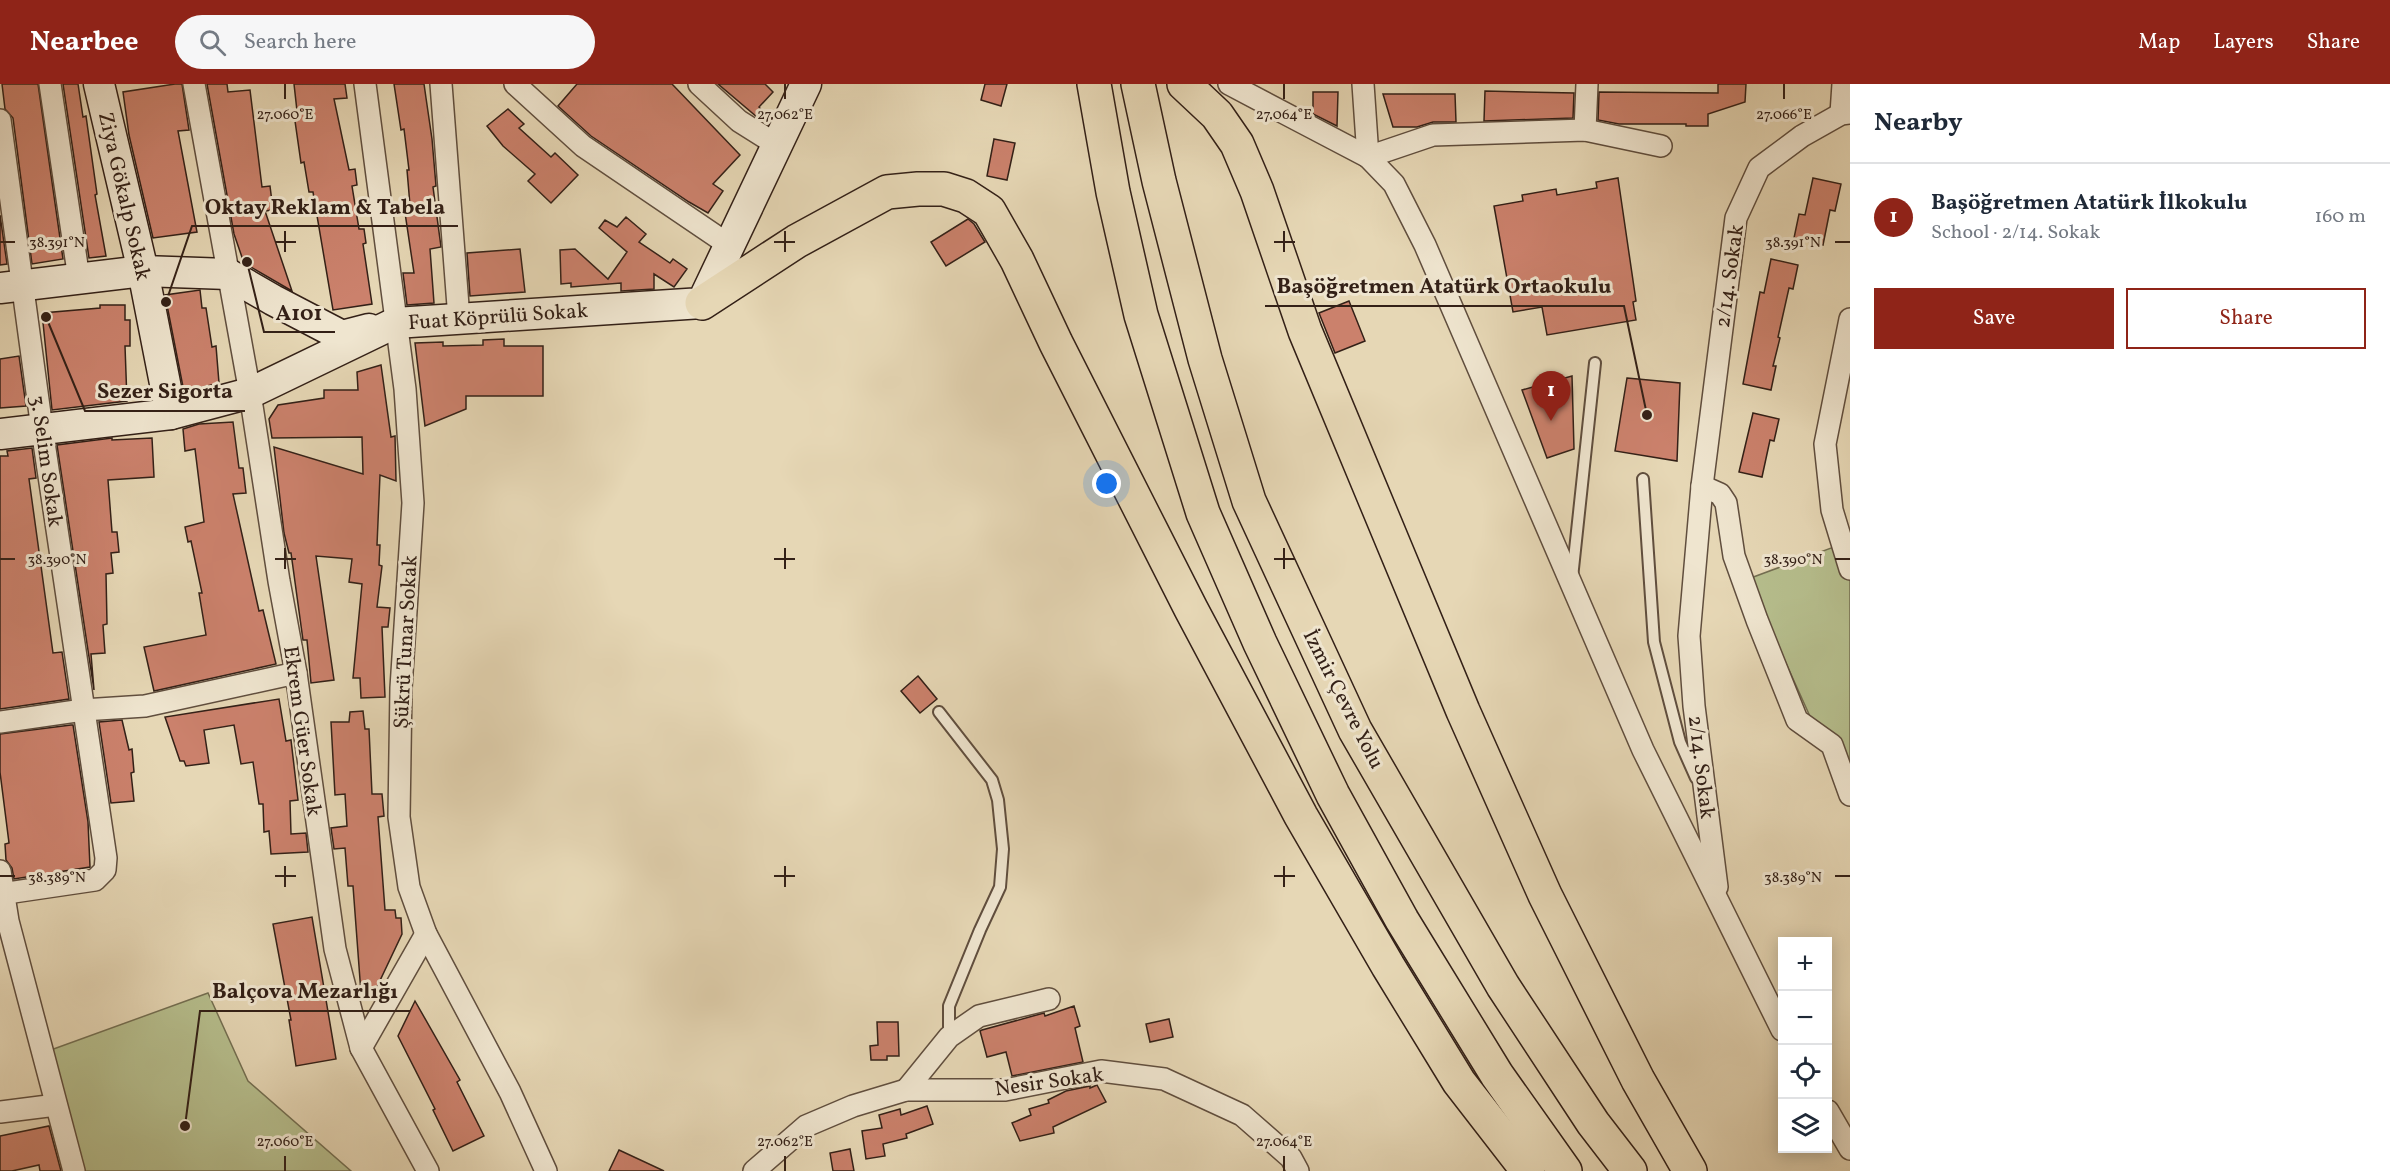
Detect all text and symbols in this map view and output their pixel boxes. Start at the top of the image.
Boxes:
search box [175,15,595,69]
text: Nearbee [30,23,139,62]
icon: search [196,26,229,59]
text: Search here [244,27,356,58]
text: Map [2138,28,2180,57]
text: Layers [2213,28,2274,57]
text: Share [2307,28,2360,57]
text: 27.060°E [256,105,314,126]
text: 27.062°E [757,105,813,126]
text: 27.064°E [1256,105,1312,126]
text: 27.066°E [1756,105,1812,126]
text: Nearby [1874,105,1963,141]
street label: Ziya Gökalp Sokak [90,109,157,284]
callout: Oktay Reklam & Tabela [192,186,458,226]
text: Başöğretmen Atatürk İlkokulu [1931,188,2248,219]
text: Oktay Reklam & Tabela [205,193,445,224]
text: 1 [1889,203,1898,231]
text: 160 m [2314,203,2366,231]
text: School · 2/14. Sokak [1931,219,2100,247]
street label: 2/14. Sokak [1709,222,1752,330]
text: 38.391°N [29,233,85,254]
text: 38.391°N [1765,233,1821,254]
callout: Başöğretmen Atatürk Ortaokulu [1265,266,1624,306]
text: Başöğretmen Atatürk Ortaokulu [1277,272,1611,303]
button: Save [1874,288,2114,349]
button: Share [2126,288,2366,349]
callout: A101 [264,292,335,332]
street label: Fuat Köprülü Sokak [407,297,590,338]
text: A101 [276,299,322,330]
callout: Sezer Sigorta [85,371,245,411]
pin: 1 [1532,372,1570,421]
text: Sezer Sigorta [97,377,233,408]
street label: 3. Selim Sokak [22,393,69,530]
your location [1092,469,1121,498]
text: 38.390°N [27,550,87,571]
text: 38.390°N [1763,550,1823,571]
street label: Şükrü Tunar Sokak [387,554,426,730]
street label: İzmir Çevre Yolu [1295,625,1390,774]
street label: Ekrem Güer Sokak [275,644,328,819]
street label: 2/14. Sokak [1680,714,1721,821]
text: 38.389°N [28,868,86,889]
text: 38.389°N [1764,868,1822,889]
map controls [1778,937,1832,1153]
button: + [1778,937,1832,991]
callout: Balçova Mezarlığı [200,971,410,1011]
text: Balçova Mezarlığı [212,977,398,1008]
button: − [1778,991,1832,1045]
button: locate [1778,1045,1832,1099]
street label: Nesir Sokak [993,1060,1106,1104]
button: layers [1778,1099,1832,1153]
text: 27.060°E [256,1132,314,1153]
text: 27.062°E [757,1132,813,1153]
text: 27.064°E [1256,1132,1312,1153]

